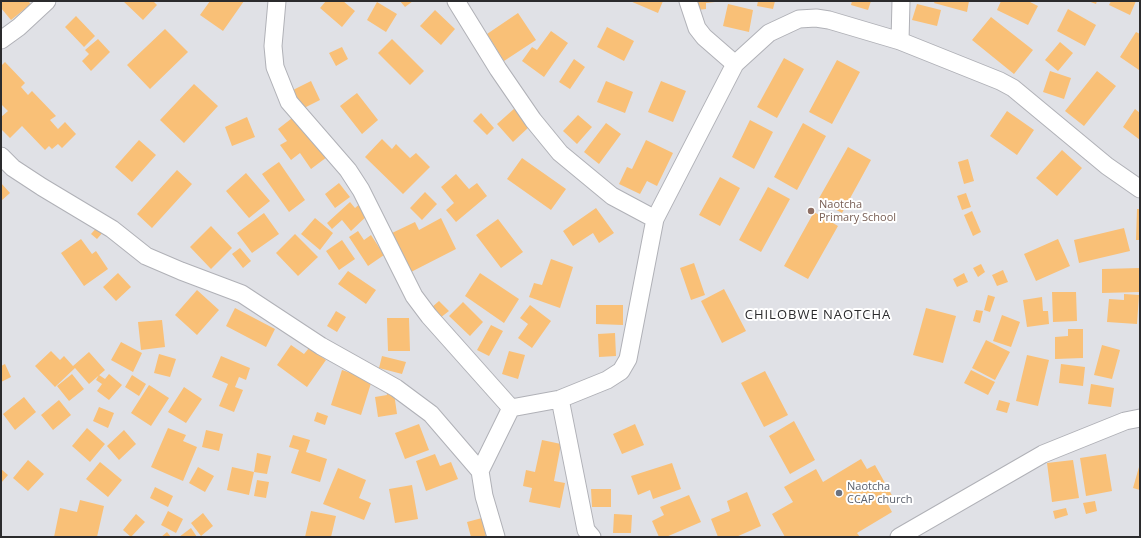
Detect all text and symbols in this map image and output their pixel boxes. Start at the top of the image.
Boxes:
place label: Naotcha Primary School [819,198,896,224]
marker: Naotcha Primary School [806,206,816,216]
district label: CHILOBWE NAOTCHA [745,307,891,323]
place label: Naotcha CCAP church [847,480,913,506]
marker: Naotcha CCAP church [834,488,844,498]

